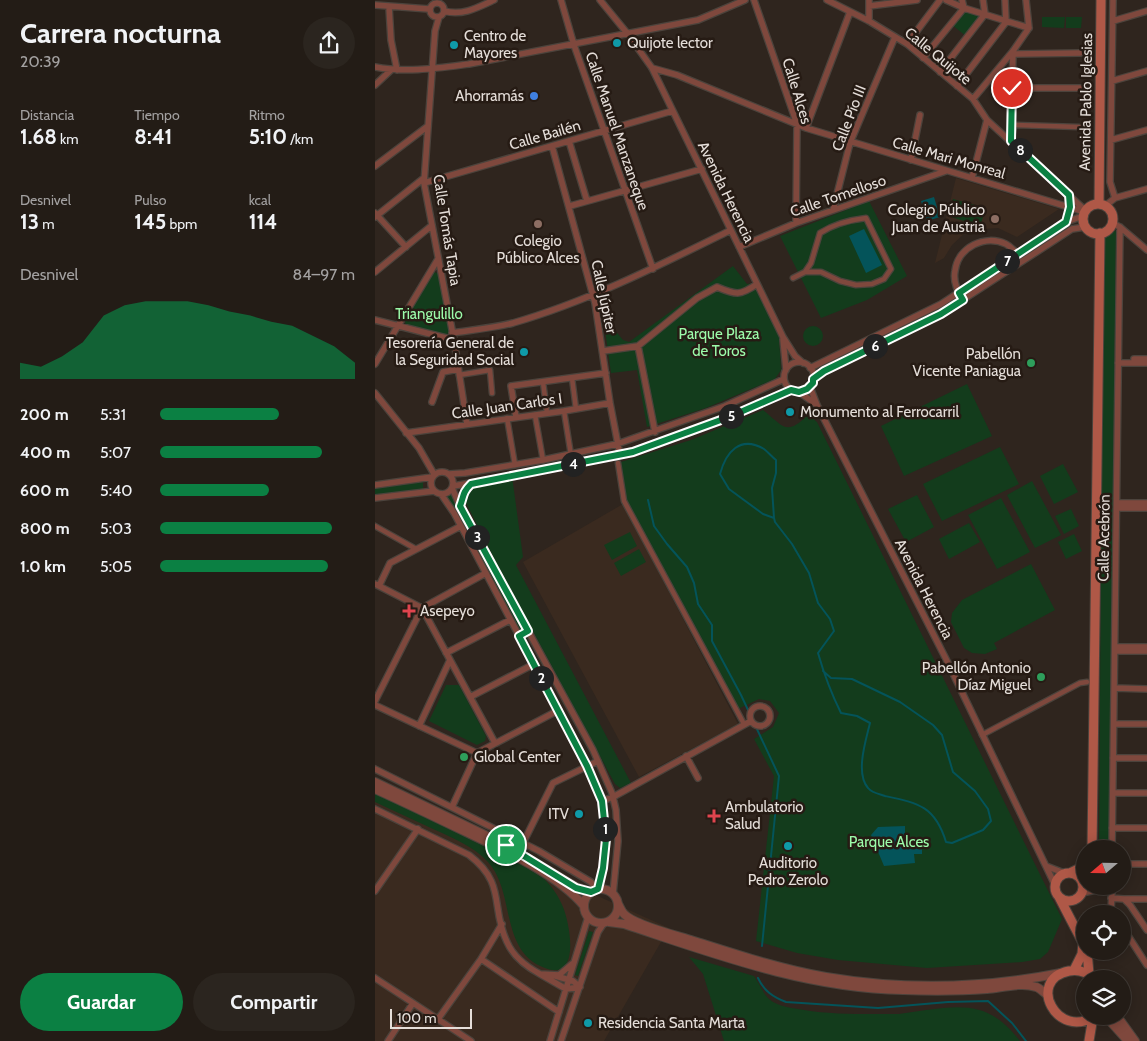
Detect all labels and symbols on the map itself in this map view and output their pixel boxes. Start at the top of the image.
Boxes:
street label: Calle Quijote [901,24,975,89]
place label: Centro de Mayores [464,27,527,62]
street label: Avenida Pablo Iglesias [1076,33,1096,171]
place label: Quijote lector [627,34,713,52]
marker: Quijote lector [611,37,623,49]
marker: Centro de Mayores [448,39,460,51]
street label: Calle Manuel Manzaneque [581,49,653,213]
street label: Calle Alces [778,56,816,126]
pin [991,67,1033,109]
street label: Calle Pío III [828,82,870,154]
place label: Ahorramás [455,87,524,105]
marker: Ahorramás [528,90,540,102]
street label: Calle Bailén [507,116,583,154]
street label: Calle Mari Monreal [890,133,1008,183]
pin: 8 [1007,138,1033,162]
street label: Avenida Herencia [694,139,759,246]
street label: Calle Tomelloso [788,171,888,221]
street label: Calle Tomás Tapia [429,173,465,288]
place label: Colegio Público Juan de Austria [888,201,986,236]
marker: Colegio Público Juan de Austria [989,213,1001,225]
marker: Colegio Público Alces [532,218,544,230]
place label: Colegio Público Alces [497,232,579,267]
pin: 7 [995,248,1019,274]
street label: Calle Júpiter [587,258,621,336]
park label: Triangulillo [395,305,463,323]
park label: Parque Plaza de Toros [679,325,760,360]
place label: Tesorería General de la Seguridad Social [386,334,514,369]
pin: 6 [863,334,887,358]
place label: Pabellón Vicente Paniagua [912,345,1022,380]
marker: Tesorería General de la Seguridad Social [518,346,530,358]
marker: Pabellón Vicente Paniagua [1025,357,1037,369]
street label: Calle Juan Carlos I [451,389,563,423]
place label: Monumento al Ferrocarril [800,403,959,421]
pin: 5 [719,404,743,428]
marker: Monumento al Ferrocarril [784,406,796,418]
pin: 4 [561,452,585,476]
street label: Calle Acebrón [1094,494,1114,582]
pin: 3 [465,524,489,550]
street label: Avenida Herencia [891,536,957,643]
place label: Asepeyo [420,602,475,620]
marker: Asepeyo [402,604,416,618]
place label: Pabellón Antonio Díaz Miguel [922,659,1031,694]
pin: 2 [529,666,553,690]
marker: Pabellón Antonio Díaz Miguel [1035,671,1047,683]
place label: Global Center [474,748,561,766]
marker: Global Center [458,751,470,763]
place label: Ambulatorio Salud [725,798,804,833]
place label: ITV [548,805,570,823]
marker: ITV [573,808,585,820]
marker: Ambulatorio Salud [707,809,721,823]
pin: 1 [593,816,617,842]
pin [485,824,527,866]
park label: Parque Alces [849,833,929,851]
marker: Auditorio Pedro Zerolo [782,840,794,852]
north arrow [1076,840,1131,895]
place label: Auditorio Pedro Zerolo [748,854,828,889]
scale bar [390,1006,473,1029]
place label: Residencia Santa Marta [598,1014,746,1032]
marker: Residencia Santa Marta [582,1017,594,1029]

